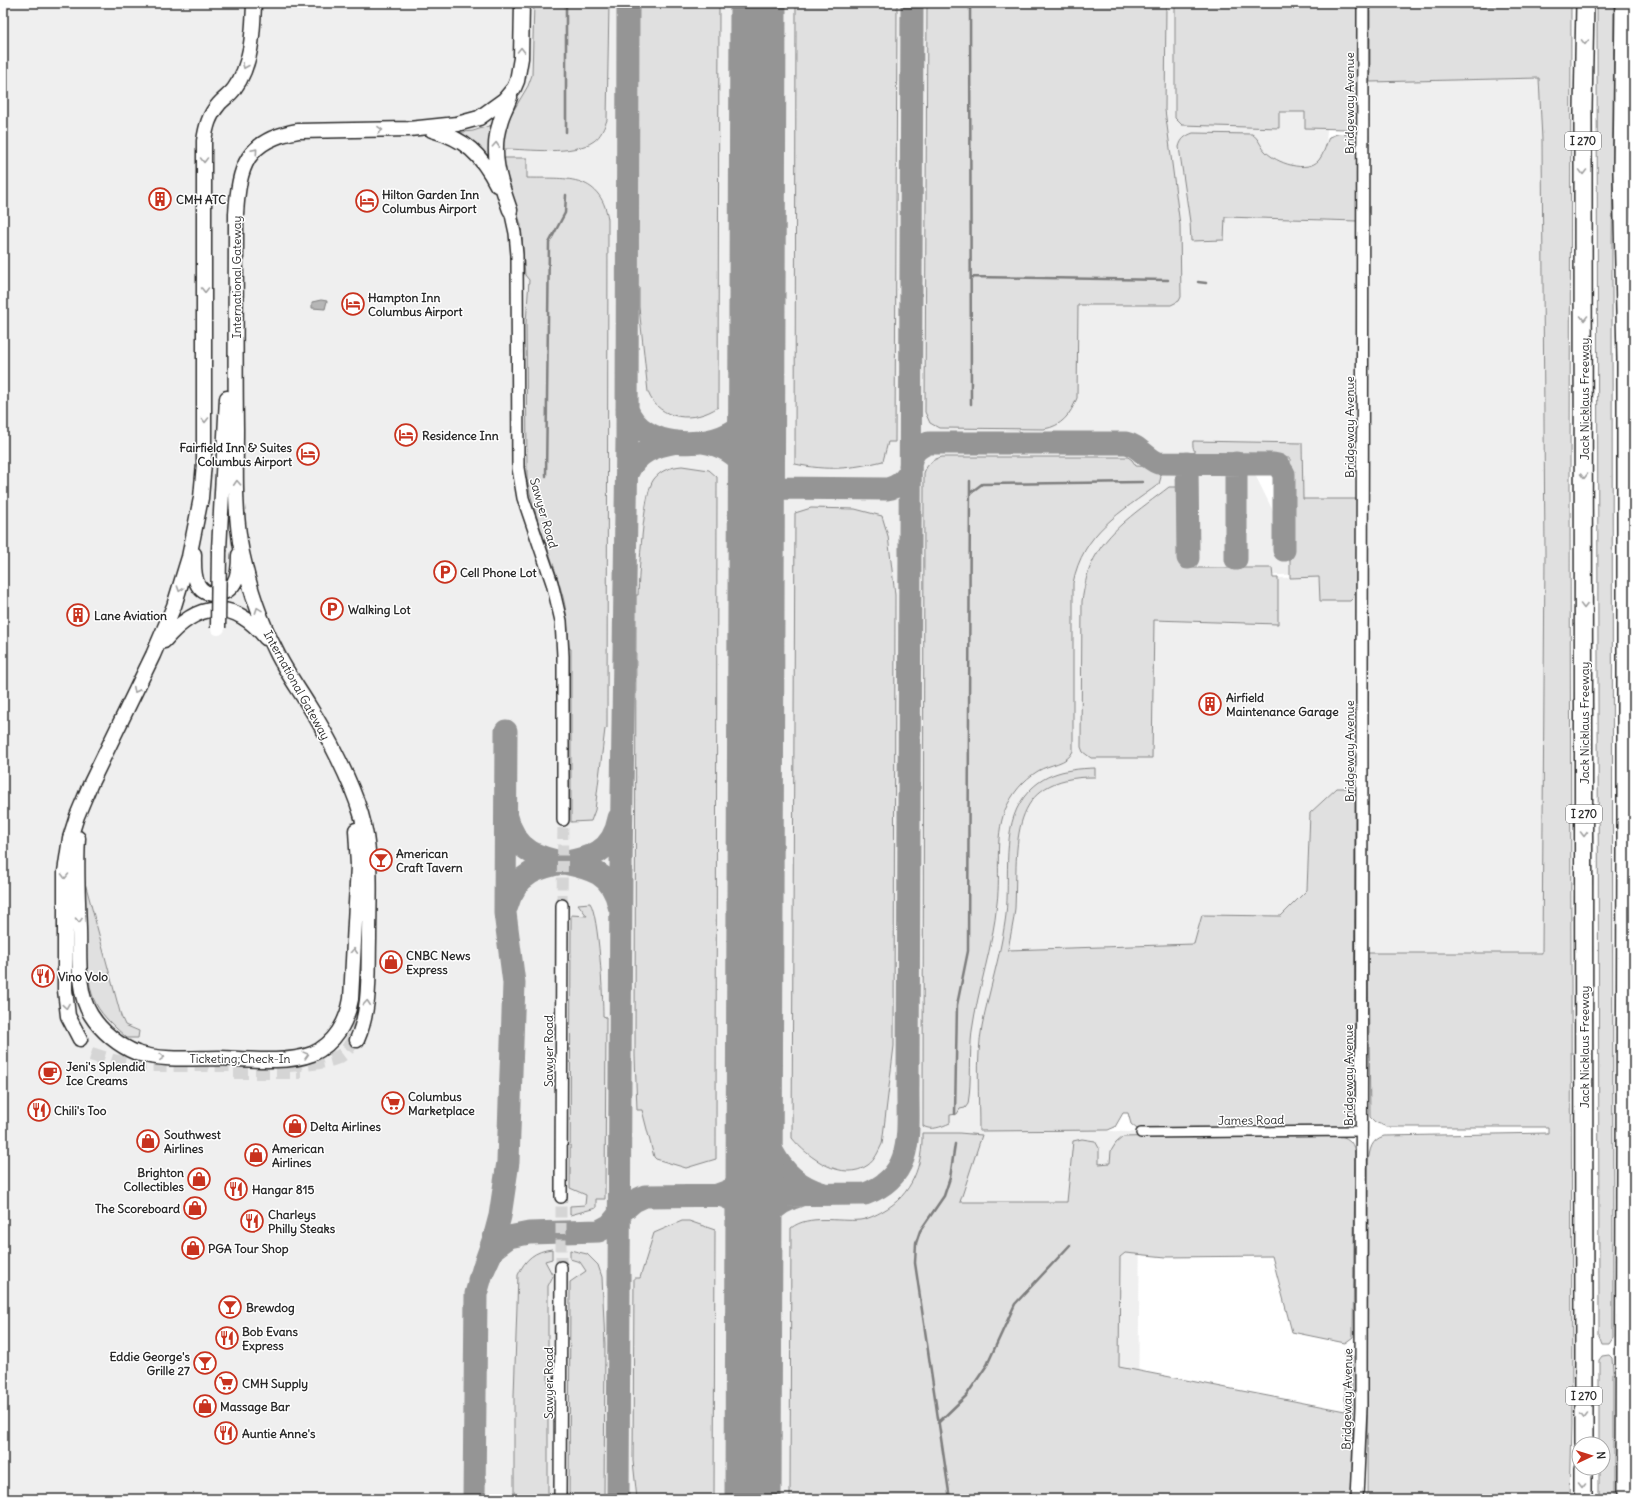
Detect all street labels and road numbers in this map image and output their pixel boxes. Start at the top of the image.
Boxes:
street label: Bridgeway Avenue [1342,52,1357,154]
road number: I 270 [1565,132,1601,150]
street label: International Gateway [229,216,244,338]
street label: Jack Nicklaus Freeway [1577,338,1592,460]
street label: Bridgeway Avenue [1342,376,1357,478]
street label: Sawyer Road [527,476,561,550]
street label: International Gateway [261,628,333,742]
street label: Jack Nicklaus Freeway [1577,662,1592,784]
street label: Bridgeway Avenue [1342,700,1357,802]
road number: I 270 [1566,805,1602,823]
street label: Jack Nicklaus Freeway [1577,986,1592,1108]
street label: Sawyer Road [541,1015,556,1087]
street label: Bridgeway Avenue [1341,1024,1356,1126]
street label: Ticketing;Check-In [189,1051,291,1066]
street label: James Road [1218,1112,1284,1128]
street label: Sawyer Road [541,1347,556,1419]
street label: Bridgeway Avenue [1339,1348,1355,1450]
road number: I 270 [1566,1387,1602,1405]

